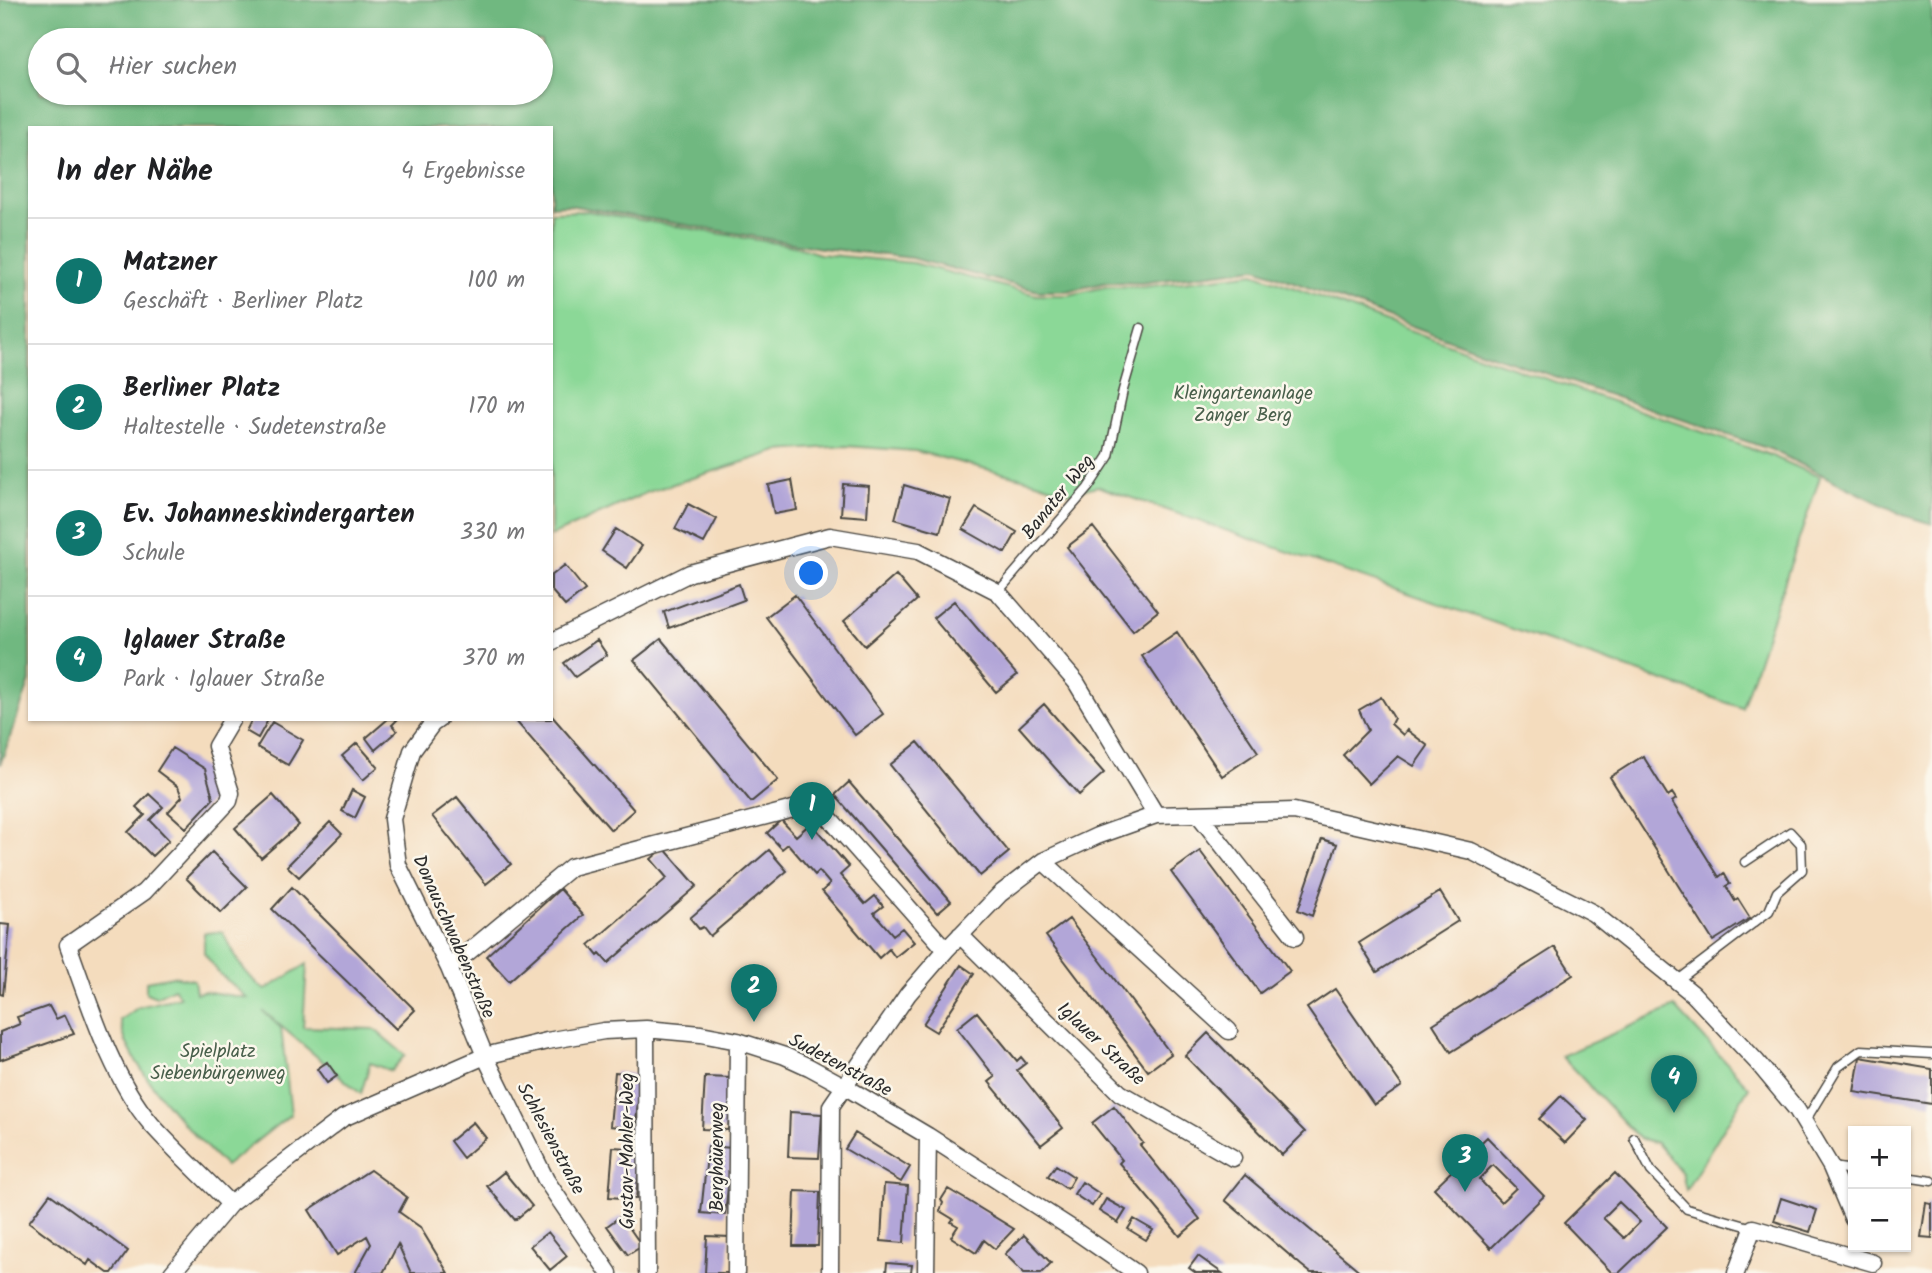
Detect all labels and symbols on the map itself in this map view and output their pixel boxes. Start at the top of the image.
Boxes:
park label: Kleingartenanlage Zanger Berg [1173,379,1313,431]
street label: Banater Weg [1015,448,1102,546]
your location [794,556,828,590]
pin: 1 [789,782,835,840]
street label: Donauschwabenstraße [404,850,503,1024]
pin: 2 [731,964,777,1022]
street label: Iglauer Straße [1049,995,1152,1094]
street label: Sudetenstraße [783,1026,898,1106]
park label: Spielplatz Siebenbürgenweg [150,1037,286,1089]
pin: 4 [1651,1055,1697,1113]
street label: Gustav-Mahler-Weg [613,1073,643,1229]
street label: Schlesienstraße [508,1077,593,1201]
street label: Berghäuerweg [703,1102,733,1212]
pin: 3 [1442,1134,1488,1192]

